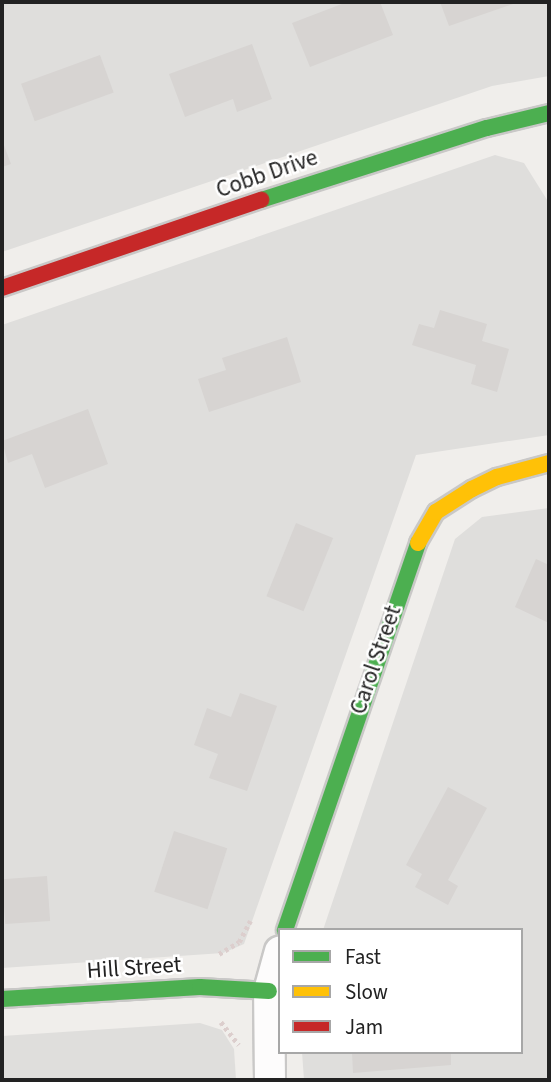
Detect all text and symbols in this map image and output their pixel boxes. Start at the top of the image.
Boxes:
street label: Cobb Drive [213,144,321,204]
street label: Carol Street [345,602,407,718]
legend [278,928,523,1054]
text: Fast [345,942,381,972]
street label: Hill Street [86,951,182,985]
text: Slow [345,977,388,1007]
text: Jam [345,1012,383,1042]

